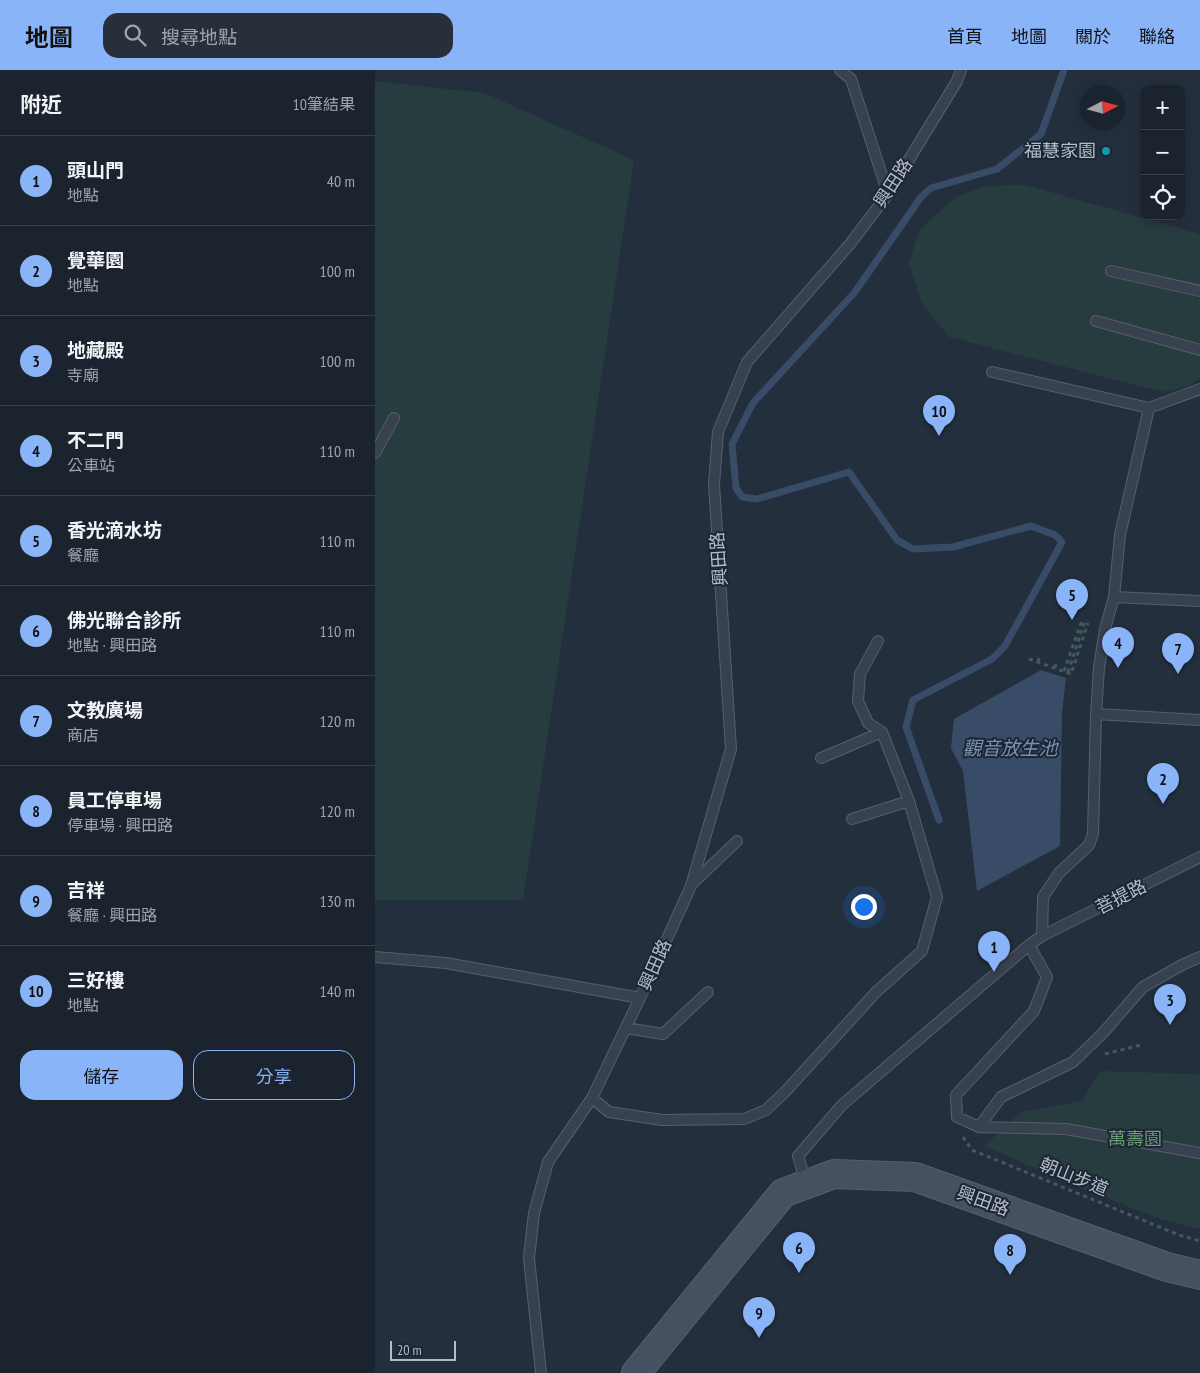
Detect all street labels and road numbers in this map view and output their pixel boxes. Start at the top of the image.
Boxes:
street label: 興田路 [868,154,917,212]
street label: 興田路 [705,531,732,587]
street label: 菩提路 [1091,874,1150,919]
street label: 興田路 [633,935,676,994]
street label: 朝山步道 [1037,1152,1112,1201]
street label: 興田路 [954,1180,1012,1221]

